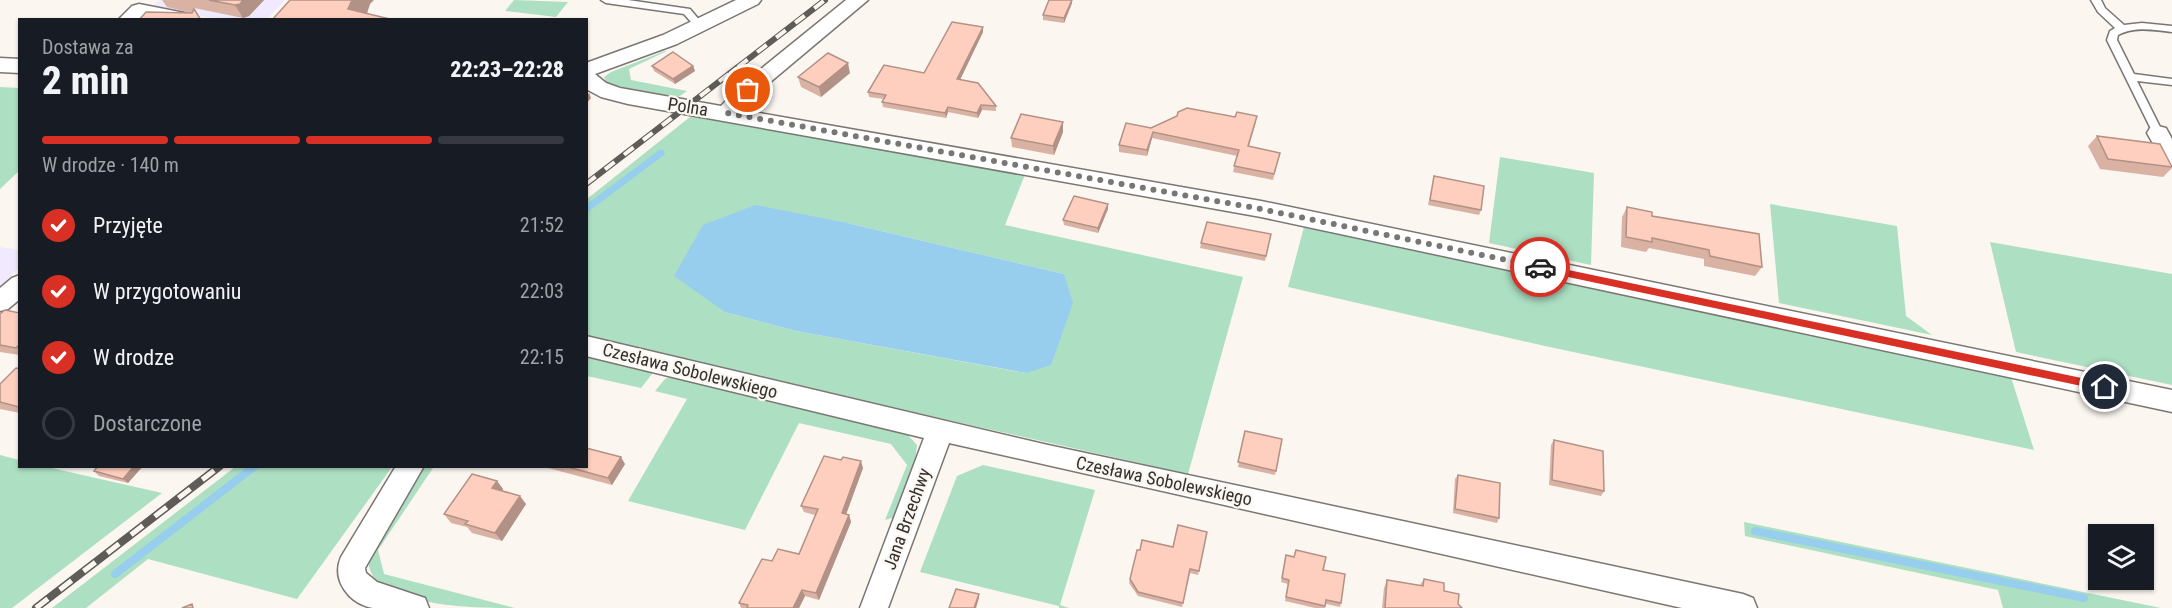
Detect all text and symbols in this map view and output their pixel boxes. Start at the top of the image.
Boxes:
text: Dostawa za [42,35,134,59]
text: 22:23–22:28 [450,57,564,82]
text: 2 min [42,58,129,104]
pin [722,64,773,115]
icon: bag [731,73,764,106]
street label: Polna [666,93,710,120]
text: W drodze · 140 m [42,153,179,177]
icon: check [42,209,75,242]
text: Przyjęte [93,213,163,238]
text: 21:52 [520,213,564,237]
courier [1510,237,1570,297]
icon: car [1524,251,1557,284]
icon: check [42,275,75,308]
text: W przygotowaniu [93,279,241,304]
text: 22:03 [520,279,564,303]
street label: Czesława Sobolewskiego [600,339,780,402]
icon: check [42,341,75,374]
text: W drodze [93,345,174,370]
text: 22:15 [520,345,564,369]
pin [2079,361,2130,412]
icon: home [2088,370,2121,403]
text: Dostarczone [93,411,202,436]
street label: Czesława Sobolewskiego [1074,452,1254,509]
street label: Jana Brzechwy [878,465,935,572]
map controls [2088,524,2154,590]
button: layers [2088,524,2154,590]

